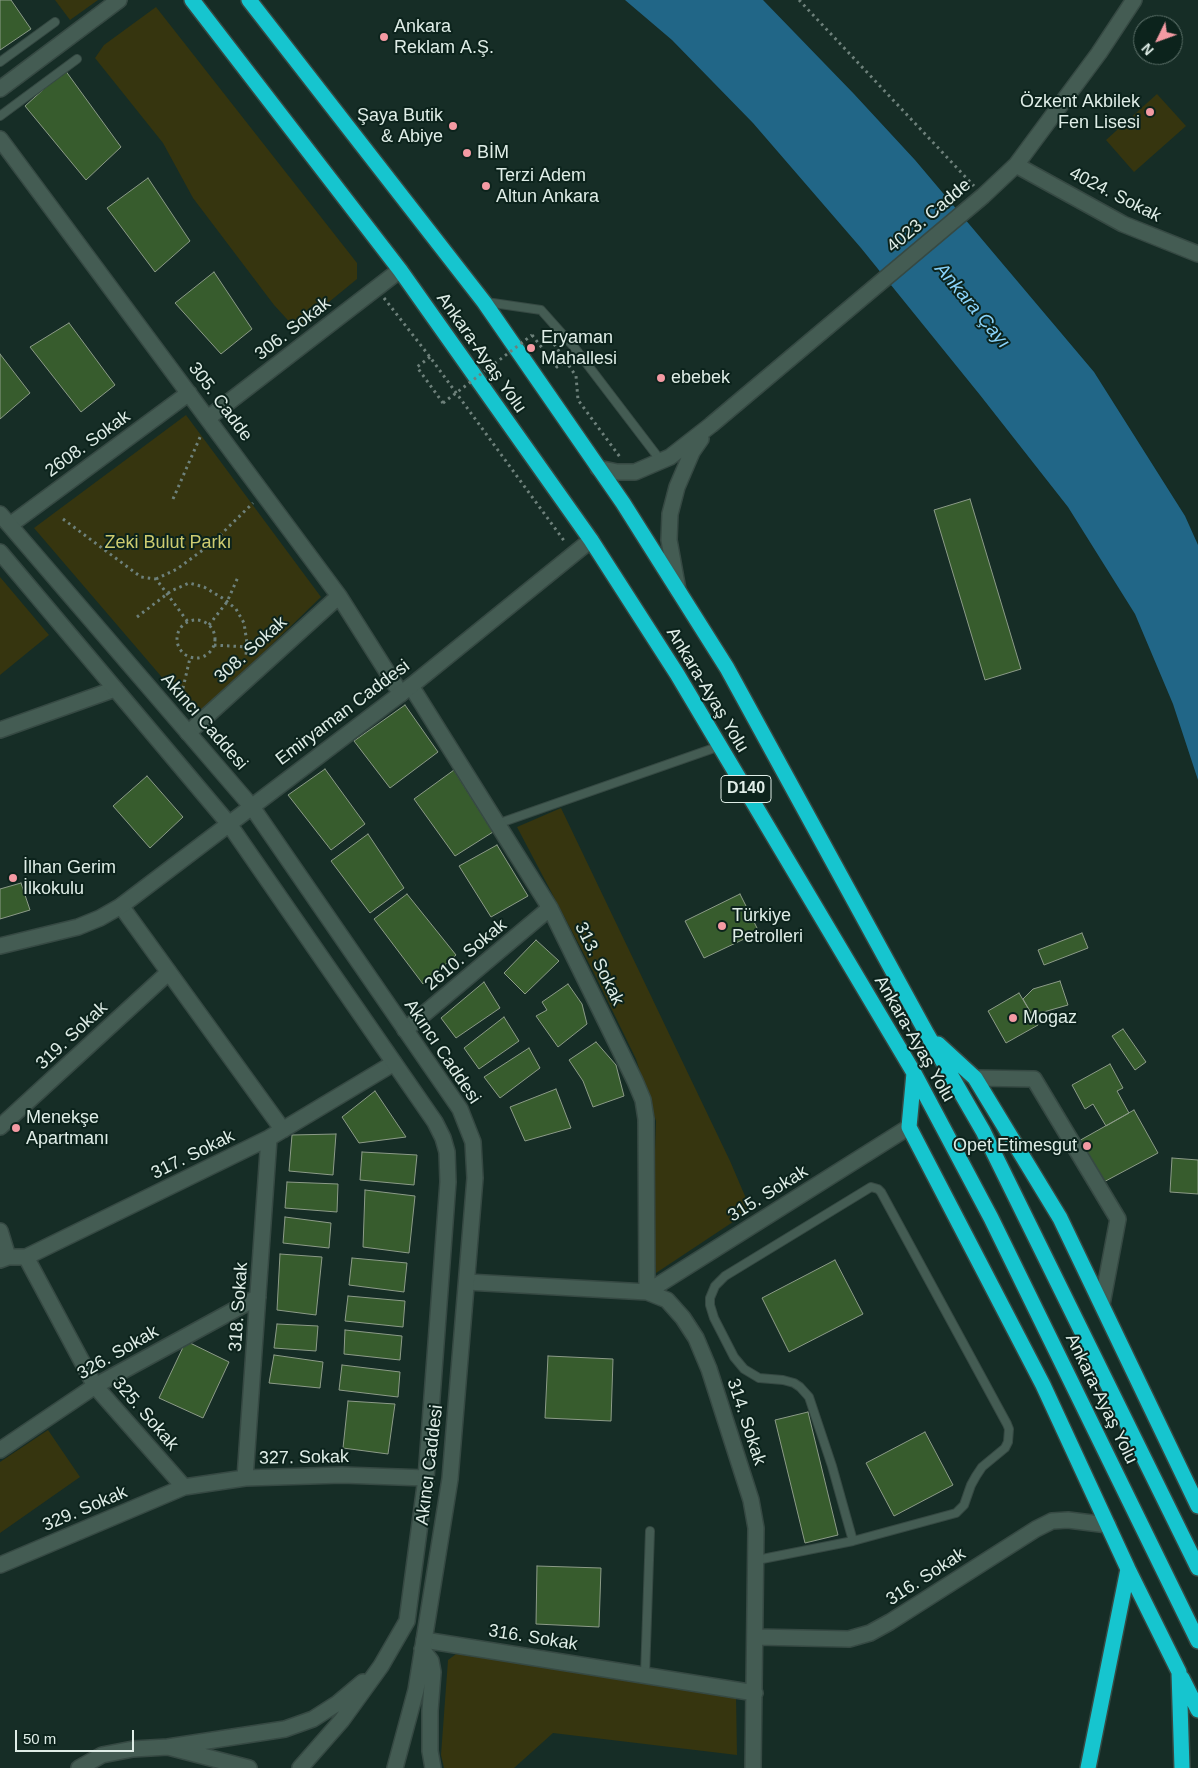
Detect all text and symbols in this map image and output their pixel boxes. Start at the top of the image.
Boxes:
north arrow [1133,15,1183,65]
place label: Ankara Reklam A.Ş. [394,16,494,58]
marker: Ankara Reklam A.Ş. [378,31,390,43]
text: N [1138,40,1157,58]
place label: Özkent Akbilek Fen Lisesi [1020,91,1140,134]
place label: Şaya Butik & Abiye [357,105,443,148]
marker: Özkent Akbilek Fen Lisesi [1144,106,1156,118]
marker: Şaya Butik & Abiye [447,120,459,132]
place label: BİM [477,142,509,164]
marker: BİM [461,147,473,159]
street label: 4024. Sokak [1066,163,1164,227]
place label: Terzi Adem Altun Ankara [496,165,599,208]
street label: 4023. Cadde [883,175,975,257]
marker: Terzi Adem Altun Ankara [480,180,492,192]
water label: Ankara Çayı [930,259,1014,353]
street label: Ankara-Ayaş Yolu [431,289,531,417]
street label: 306. Sokak [251,293,335,365]
place label: Eryaman Mahallesi [541,327,617,369]
marker: Eryaman Mahallesi [525,342,537,354]
street label: 305. Cadde [183,358,257,446]
place label: ebebek [671,367,730,389]
marker: ebebek [655,372,667,384]
street label: 2608. Sokak [41,406,135,482]
park label: Zeki Bulut Parkı [104,532,232,554]
street label: 308. Sokak [210,612,292,688]
street label: Ankara-Ayaş Yolu [661,624,753,756]
street label: Emiryaman Caddesi [272,656,414,770]
street label: Akıncı Caddesi [156,669,252,775]
road number: D140 [721,776,771,802]
place label: İlhan Gerim İlkokulu [23,857,116,900]
marker: İlhan Gerim İlkokulu [7,872,19,884]
place label: Türkiye Petrolleri [732,905,803,948]
street label: 2610. Sokak [421,915,511,995]
street label: 313. Sokak [570,919,628,1009]
marker: Türkiye Petrolleri [716,920,728,932]
street label: Ankara-Ayaş Yolu [869,972,959,1106]
street label: Akıncı Caddesi [399,996,485,1108]
street label: 319. Sokak [32,997,112,1075]
place label: Mogaz [1023,1007,1077,1029]
marker: Mogaz [1007,1012,1019,1024]
place label: Menekşe Apartmanı [26,1107,109,1150]
marker: Menekşe Apartmanı [10,1122,22,1134]
street label: 317. Sokak [148,1126,238,1184]
place label: Opet Etimesgut [953,1135,1077,1157]
marker: Opet Etimesgut [1081,1140,1093,1152]
street label: 315. Sokak [724,1161,812,1227]
street label: 318. Sokak [225,1261,253,1353]
street label: 326. Sokak [74,1321,162,1385]
street label: Ankara-Ayaş Yolu [1060,1330,1142,1468]
street label: 325. Sokak [107,1373,183,1455]
street label: 314. Sokak [722,1376,770,1468]
street label: Akıncı Caddesi [412,1404,448,1526]
street label: 327. Sokak [259,1446,349,1470]
street label: 329. Sokak [39,1481,131,1537]
street label: 316. Sokak [882,1543,970,1611]
street label: 316. Sokak [487,1620,579,1656]
scale bar [18,1720,136,1752]
text: 50 m [23,1730,56,1747]

